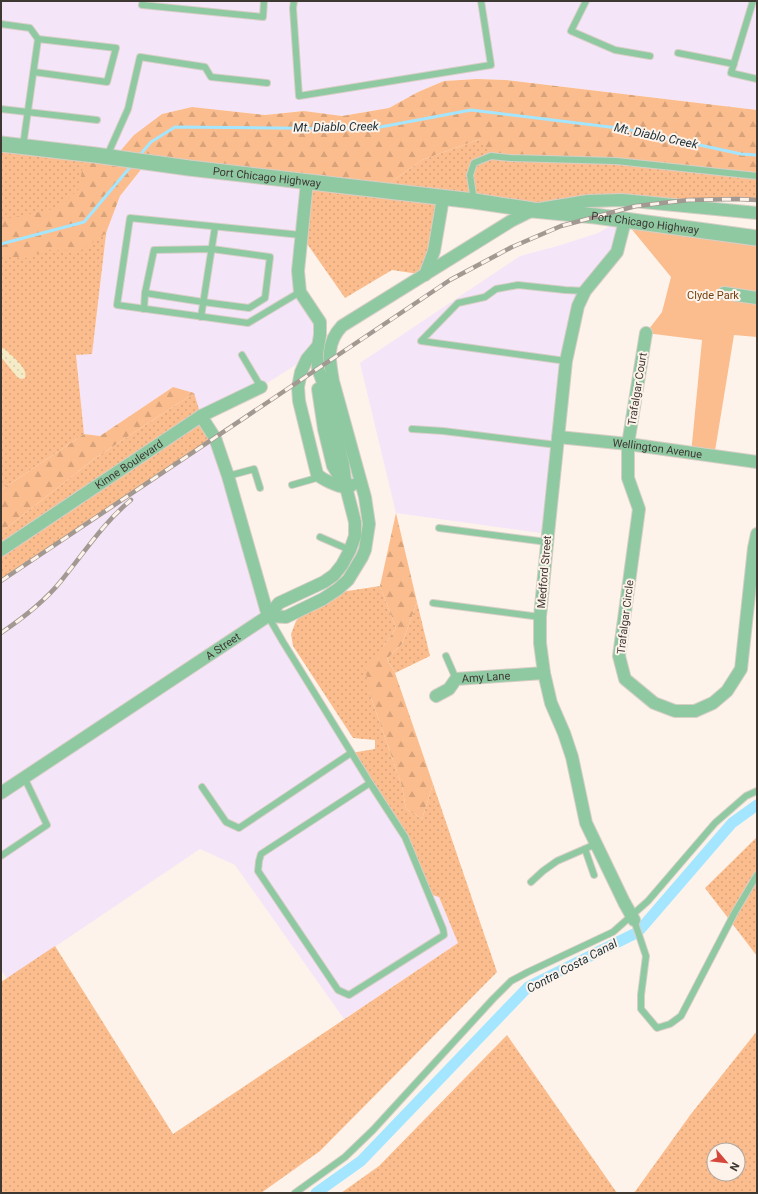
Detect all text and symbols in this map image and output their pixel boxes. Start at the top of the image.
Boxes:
water label: Mt. Diablo Creek [293,119,380,135]
water label: Mt. Diablo Creek [613,120,700,152]
street label: Port Chicago Highway [212,165,322,190]
street label: Port Chicago Highway [591,210,701,237]
park label: Clyde Park [687,289,739,302]
street label: Trafalgar Court [625,351,650,427]
street label: Wellington Avenue [612,436,703,461]
street label: Kinne Boulevard [93,437,166,492]
street label: Medford Street [535,535,554,609]
street label: Trafalgar Circle [615,579,637,655]
street label: A Street [203,630,243,663]
street label: Amy Lane [461,669,511,686]
water label: Contra Costa Canal [524,936,620,996]
north arrow [706,1142,746,1182]
text: N [727,1160,742,1173]

